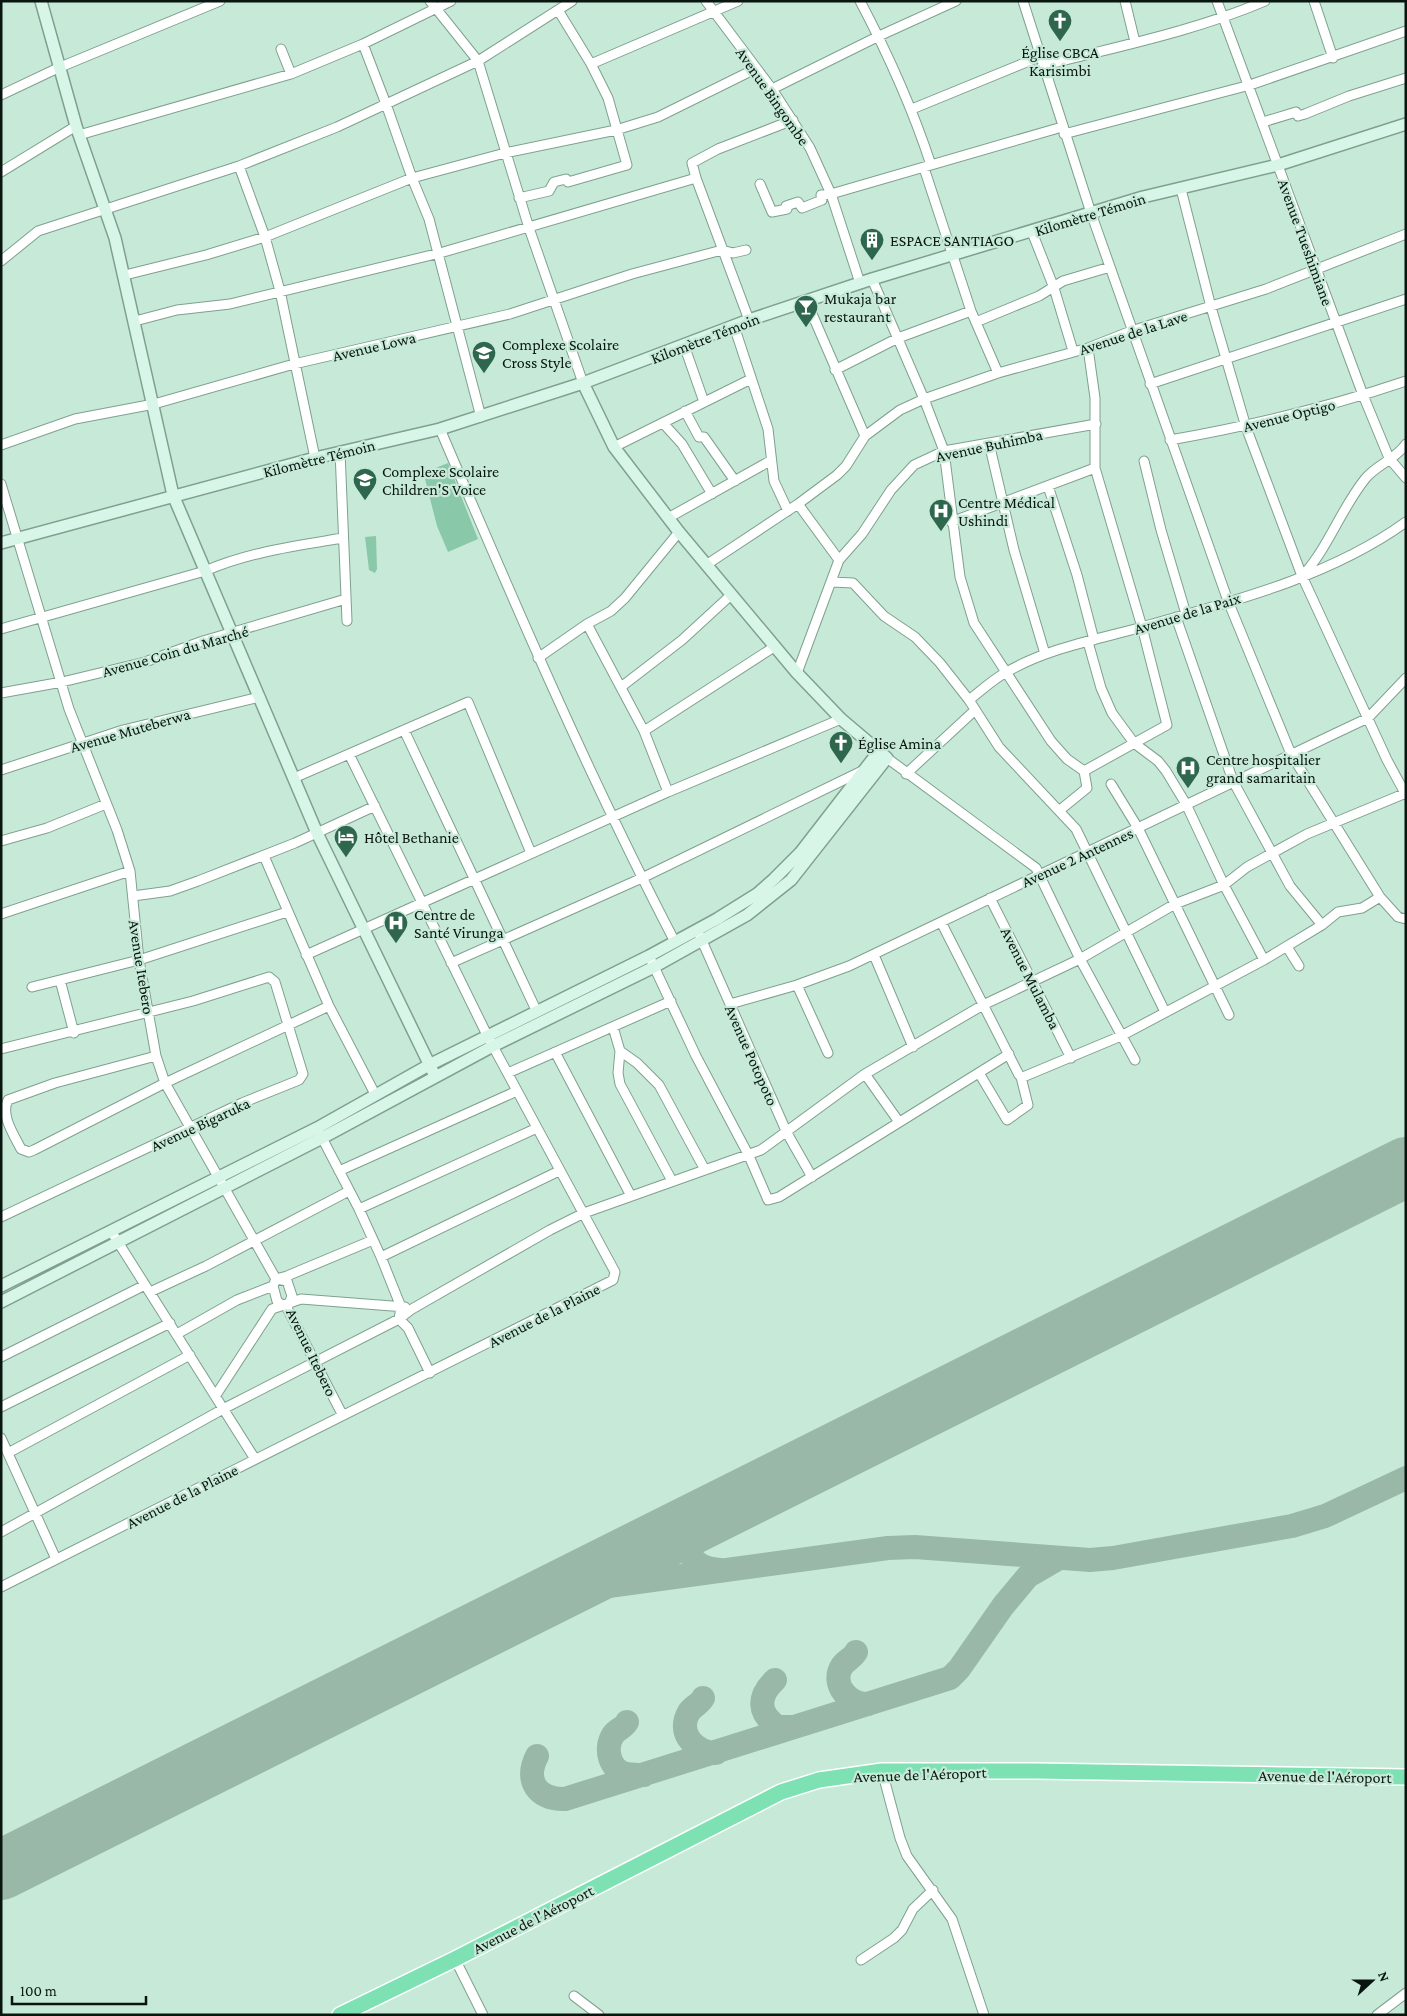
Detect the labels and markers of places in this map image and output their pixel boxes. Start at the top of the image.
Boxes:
church icon: Église CBCA Karisimbi [1047,8,1073,42]
place label: Église CBCA Karisimbi [1021,44,1100,79]
building icon: ESPACE SANTIAGO [859,227,885,261]
place label: ESPACE SANTIAGO [890,232,1014,249]
place label: Mukaja bar restaurant [824,290,897,325]
bar icon: Mukaja bar restaurant [793,294,819,328]
place label: Complexe Scolaire Cross Style [502,336,619,372]
school or university icon: Complexe Scolaire Cross Style [471,340,497,374]
place label: Complexe Scolaire Children'S Voice [382,463,499,498]
school or university icon: Complexe Scolaire Children'S Voice [352,467,378,501]
place label: Centre Médical Ushindi [958,494,1055,529]
hospital icon: Centre Médical Ushindi [928,498,954,532]
church icon: Église Amina [828,730,854,764]
place label: Église Amina [858,735,942,753]
place label: Centre hospitalier grand samaritain [1206,751,1321,787]
hospital icon: Centre hospitalier grand samaritain [1175,755,1201,789]
hotel icon: Hôtel Bethanie [333,824,359,858]
place label: Hôtel Bethanie [364,829,459,846]
place label: Centre de Santé Virunga [414,906,504,942]
hospital icon: Centre de Santé Virunga [383,910,409,944]

